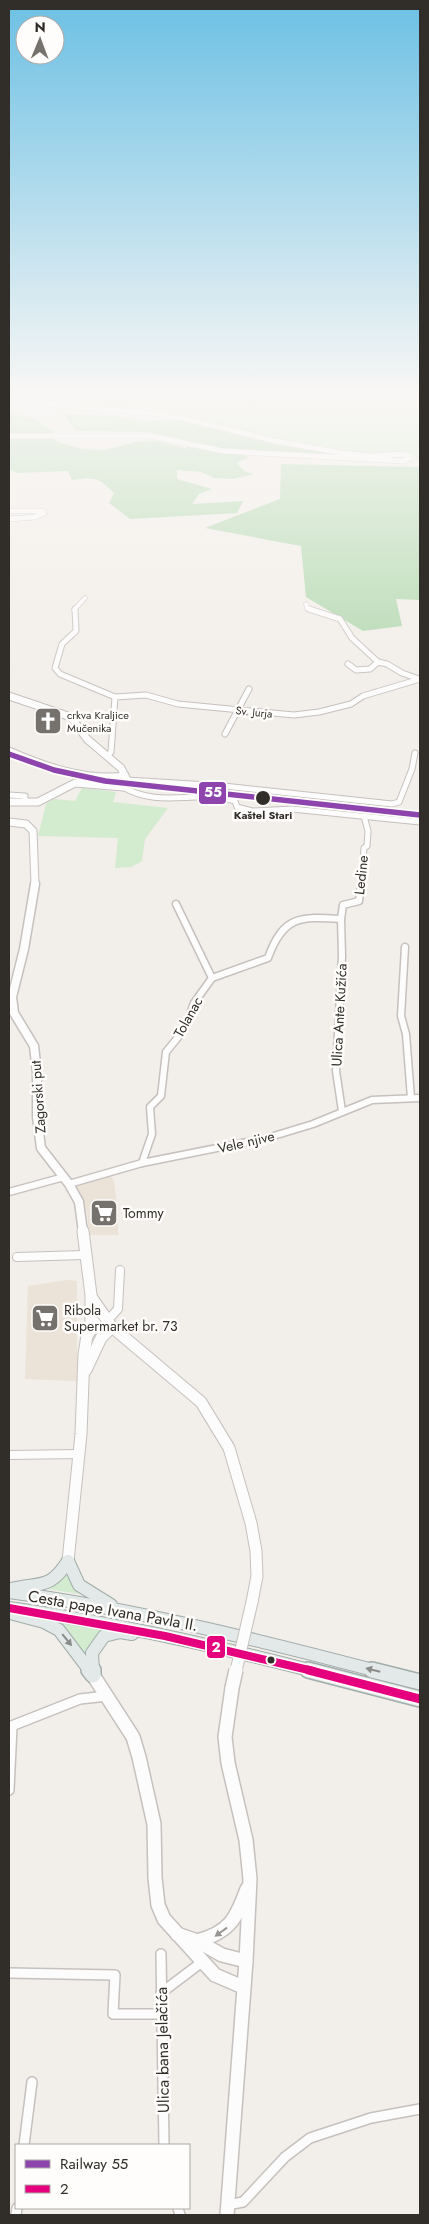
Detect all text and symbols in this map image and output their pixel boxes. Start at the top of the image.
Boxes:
north arrow [15,15,65,65]
text: N [34,17,46,37]
street label: Sv. Jurja [235,702,273,722]
church icon: crkva Kraljice Mučenika [33,706,63,736]
place label: crkva Kraljice Mučenika [67,707,129,736]
line badge: 55 [198,781,227,805]
text: 55 [204,782,222,802]
marker: Kaštel Stari [254,789,272,807]
place label: Kaštel Stari [234,807,292,823]
street label: Ledine [349,854,373,896]
street label: Ulica Ante Kužića [326,963,352,1067]
street label: Tolanac [169,993,207,1041]
street label: Zagorski put [25,1059,51,1134]
street label: Vele njive [216,1126,276,1158]
supermarket icon: Tommy [89,1198,119,1228]
place label: Tommy [123,1203,165,1223]
place label: Ribola Supermarket br. 73 [64,1300,178,1336]
supermarket icon: Ribola Supermarket br. 73 [30,1303,60,1333]
street label: Cesta pape Ivana Pavla II. [26,1584,200,1637]
one-way arrow [61,1633,72,1646]
line badge: 2 [206,1635,226,1659]
text: 2 [211,1637,221,1657]
unlabelled marker [266,1655,276,1665]
one-way arrow [366,1666,381,1674]
one-way arrow [214,1927,228,1937]
street label: Ulica bana Jelačića [150,1987,175,2113]
legend [15,2144,190,2209]
text: Railway 55 [60,2153,128,2175]
text: 2 [60,2178,69,2200]

